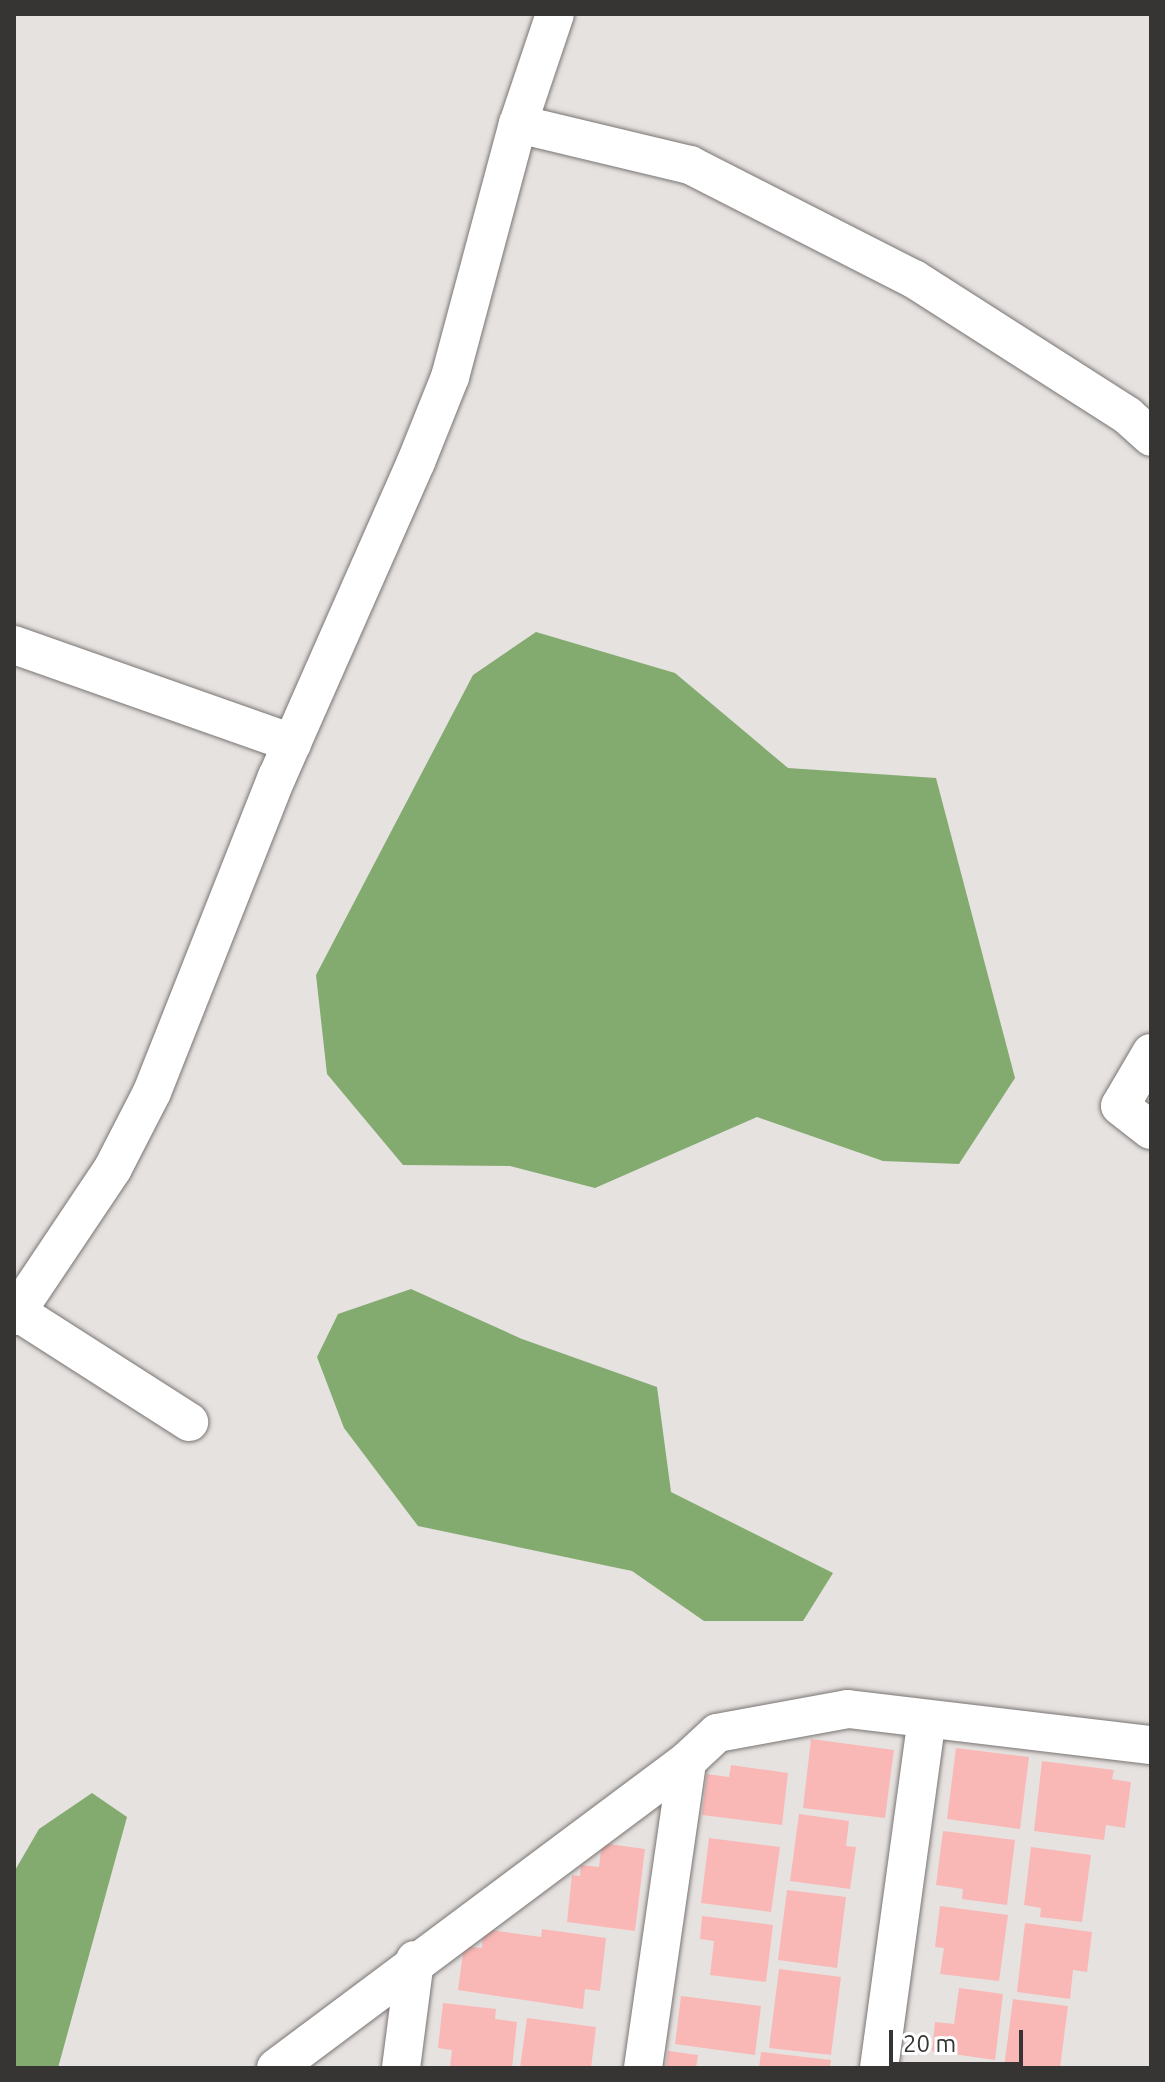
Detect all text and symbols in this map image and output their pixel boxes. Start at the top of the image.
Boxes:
scale bar [893,2014,1027,2064]
text: 20 m [903,2030,956,2057]

